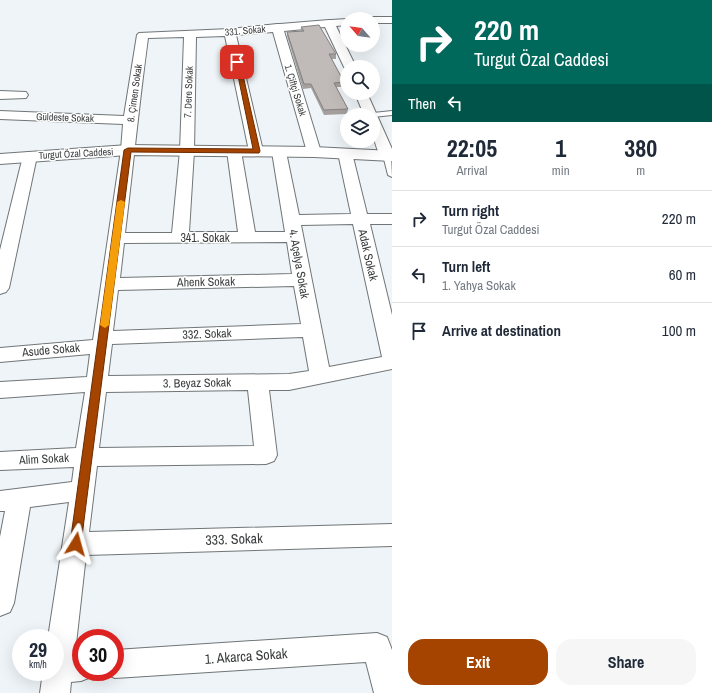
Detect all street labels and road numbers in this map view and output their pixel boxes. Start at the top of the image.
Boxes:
street label: 331. Sokak [224,22,267,39]
street label: 8. Çimen Sokak [124,62,145,123]
street label: 1. Çiftçi Sokak [282,63,310,118]
street label: 7. Dere Sokak [181,65,196,118]
street label: Güldeste Sokak [36,110,95,125]
street label: Turgut Özal Caddesi [38,145,114,162]
street label: Adak Sokak [354,227,382,282]
street label: 4. Açelya Sokak [285,228,313,300]
street label: 341. Sokak [180,230,230,246]
street label: Ahenk Sokak [176,273,235,291]
street label: 332. Sokak [182,325,232,343]
street label: Asude Sokak [20,339,81,361]
street label: 3. Beyaz Sokak [163,374,231,392]
street label: Alim Sokak [18,450,69,468]
street label: 333. Sokak [205,529,263,549]
street label: 1. Akarca Sokak [204,644,288,668]

